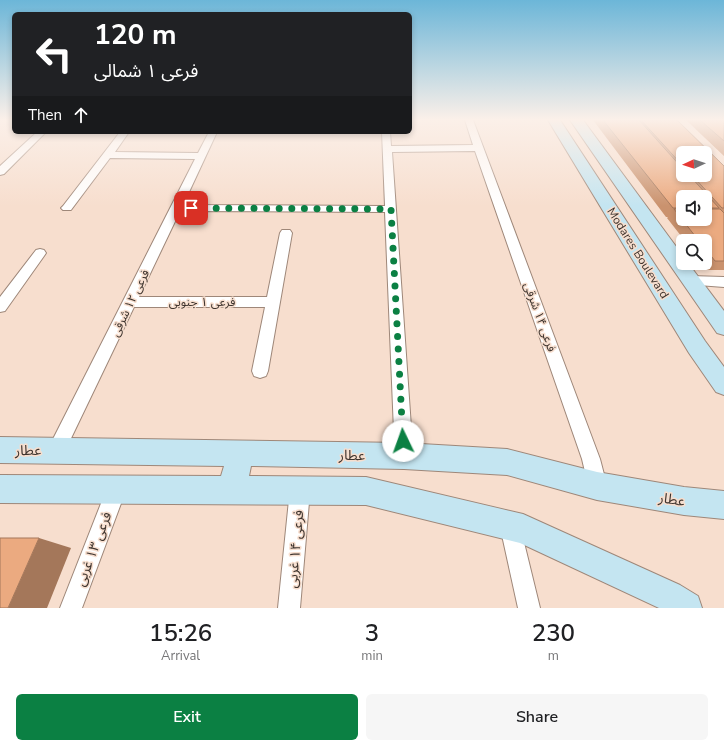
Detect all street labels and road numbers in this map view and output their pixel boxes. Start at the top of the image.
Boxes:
street label: Modares Boulevard [603,204,673,302]
street label: فرعی ۱۲ شرقی [107,267,153,339]
street label: فرعی ۱۴ شرقی [520,280,560,354]
street label: فرعی ۱ جنوبی [169,294,235,310]
street label: عطار [14,441,41,460]
street label: عطار [338,446,365,465]
street label: عطار [657,488,686,511]
street label: فرعی ۱۳ غربی [71,509,116,589]
street label: فرعی ۱۴ غربی [283,509,308,589]

